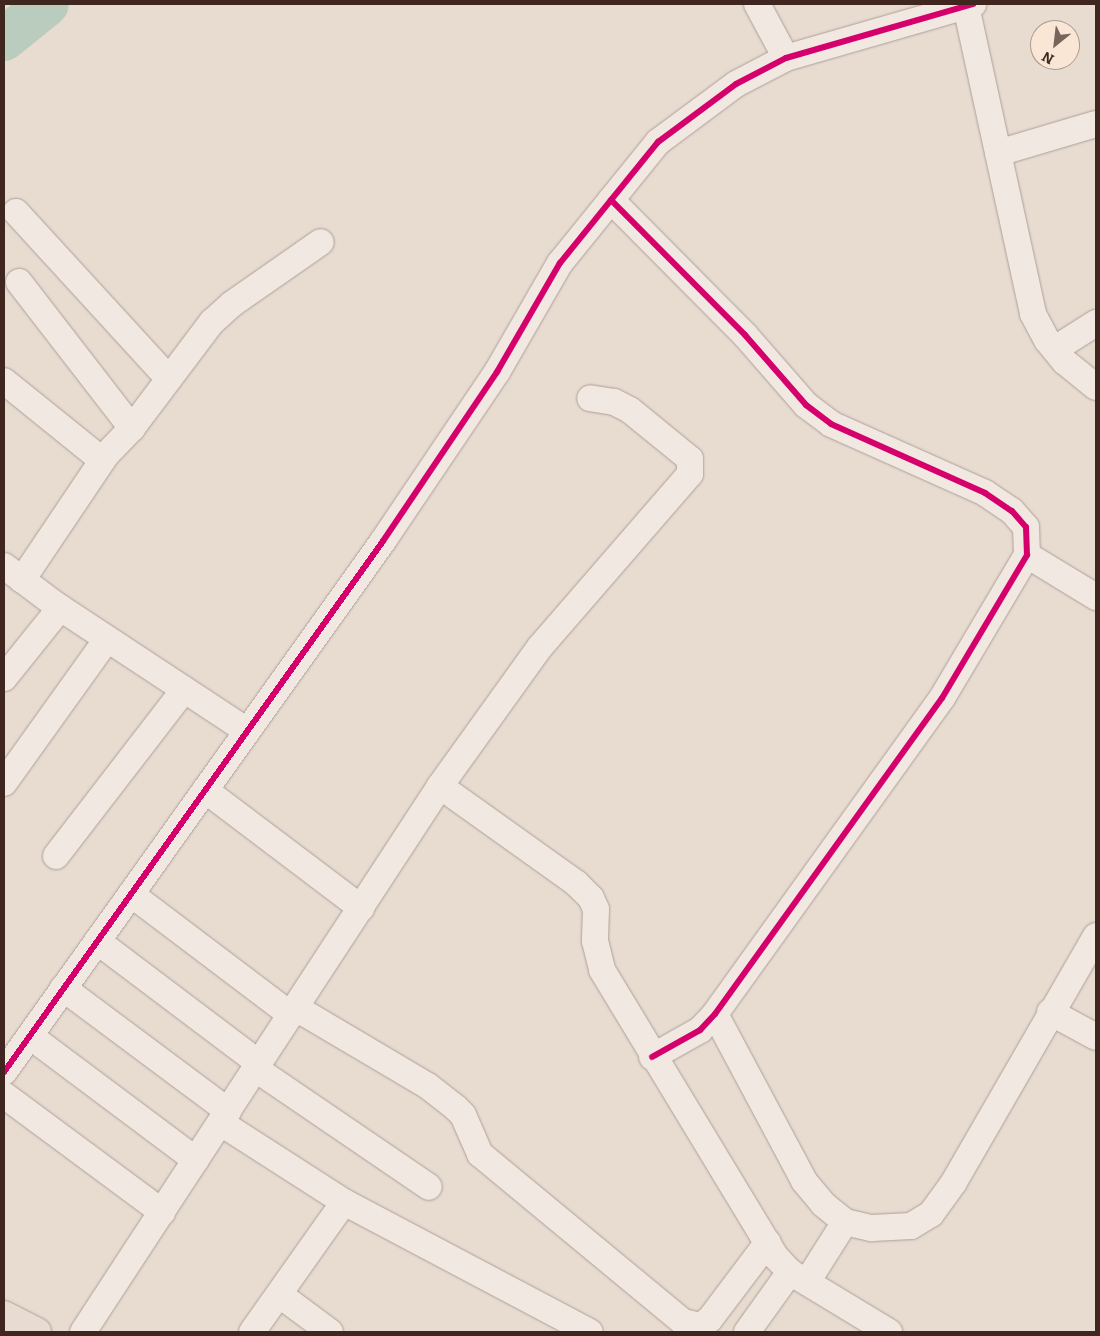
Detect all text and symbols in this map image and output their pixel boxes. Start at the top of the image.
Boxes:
north arrow [1030,20,1080,70]
text: N [1039,48,1057,68]

